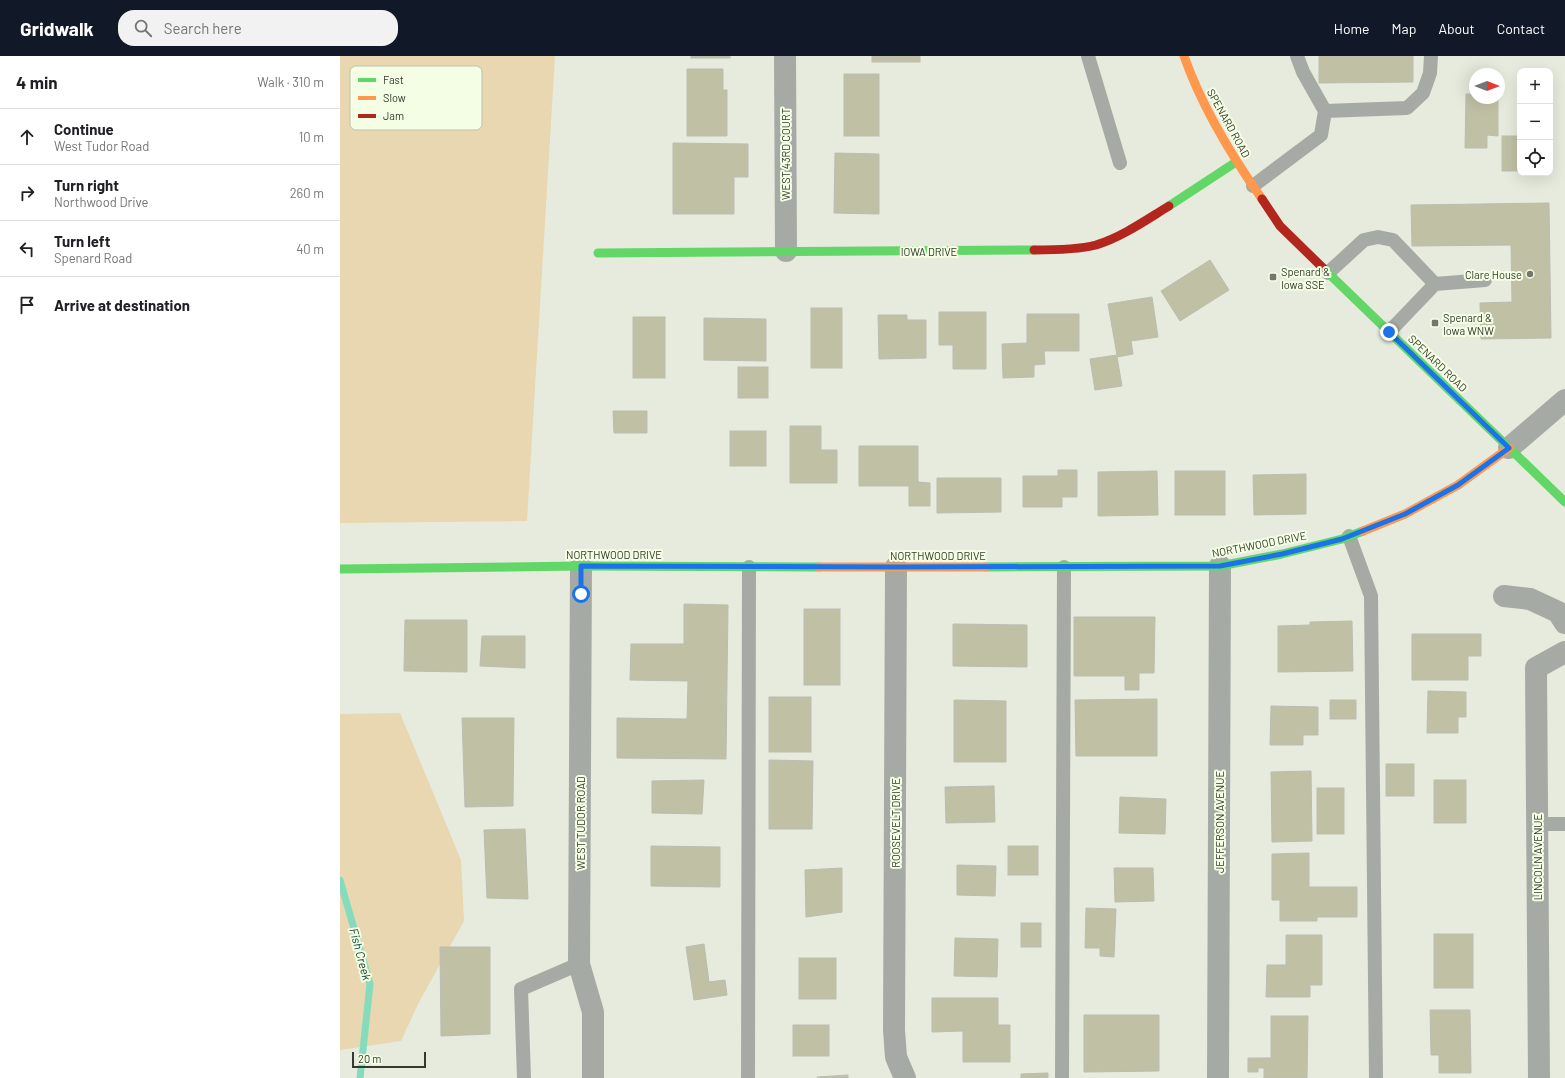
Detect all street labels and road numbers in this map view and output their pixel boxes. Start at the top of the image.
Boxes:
street label: SPENARD ROAD [1205,86,1253,160]
street label: WEST 43RD COURT [779,108,792,200]
street label: IOWA DRIVE [901,245,958,258]
street label: SPENARD ROAD [1406,332,1470,394]
street label: NORTHWOOD DRIVE [1211,528,1308,560]
street label: NORTHWOOD DRIVE [566,548,662,561]
street label: NORTHWOOD DRIVE [890,549,986,562]
street label: JEFFERSON AVENUE [1213,771,1226,873]
street label: WEST TUDOR ROAD [574,776,587,870]
street label: ROOSEVELT DRIVE [889,778,902,868]
street label: LINCOLN AVENUE [1531,814,1544,900]

